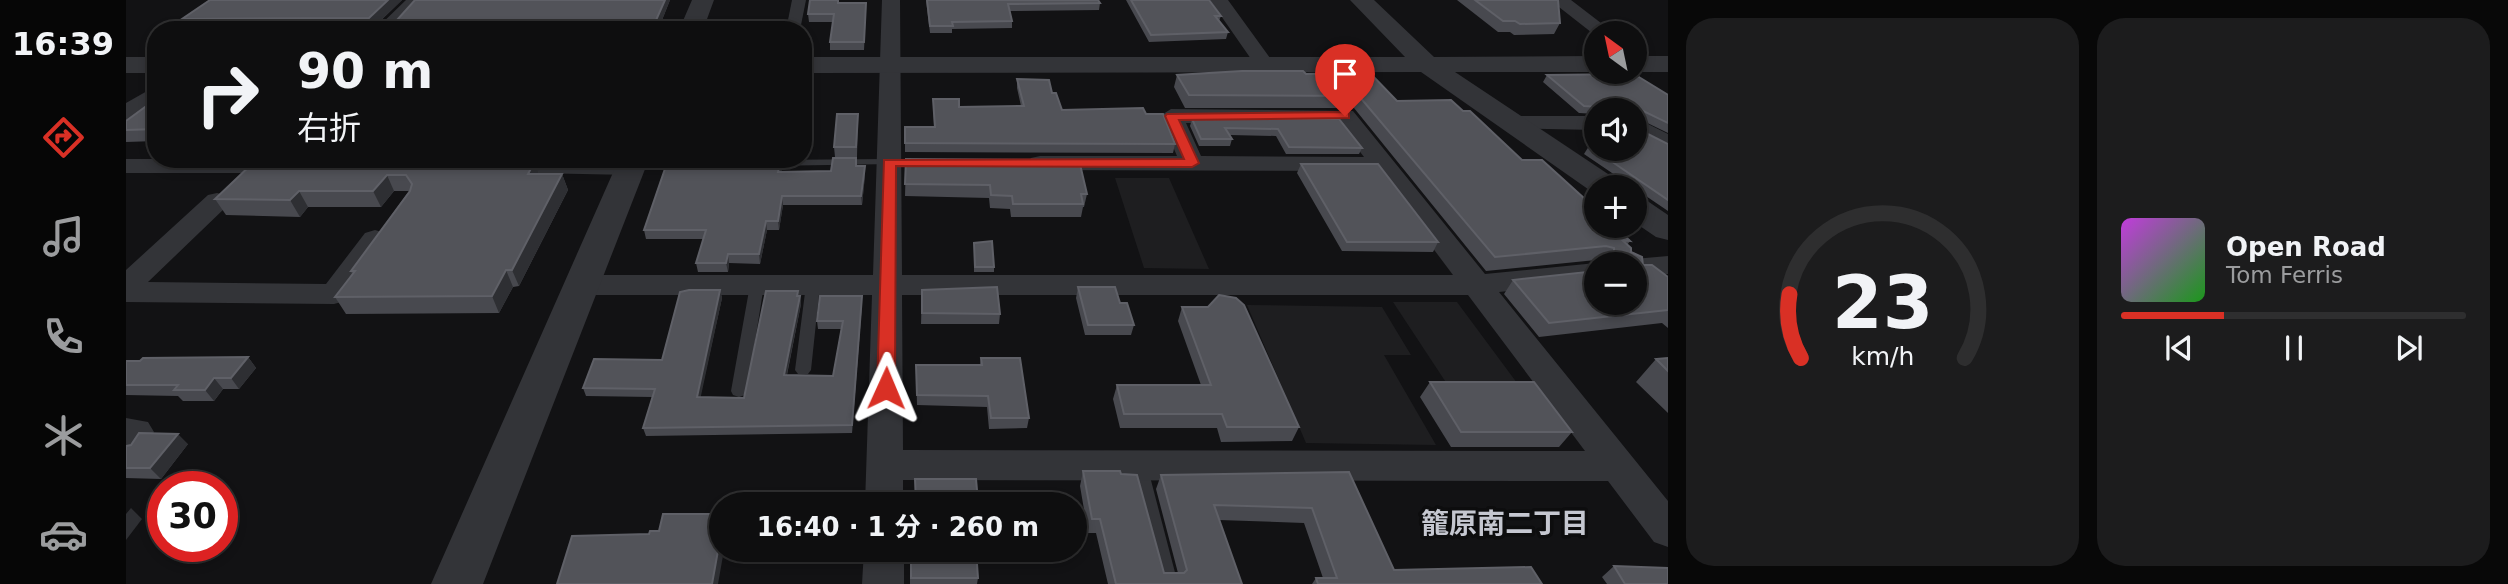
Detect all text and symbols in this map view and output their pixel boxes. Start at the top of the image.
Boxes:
north arrow [1584,21,1647,84]
map controls [1584,21,1647,315]
text: 16:39 [12,25,114,63]
text: 90 m [297,43,433,100]
pin [1315,44,1375,116]
icon: right [182,49,273,140]
icon: arrive [1326,55,1364,93]
button: sound [1584,98,1647,161]
text: 右折 [297,109,361,147]
icon: directions [39,113,88,162]
button: + [1584,175,1647,238]
icon: music [39,212,88,261]
text: Open Road [2226,232,2386,262]
button: − [1584,252,1647,315]
text: 23 [1832,260,1933,345]
text: Tom Ferris [2226,262,2343,288]
icon: phone [39,312,88,361]
icon: previous [2160,329,2198,367]
icon: pause [2275,329,2313,367]
icon: next [2390,329,2428,367]
text: km/h [1851,342,1914,371]
position arrow [849,351,923,425]
icon: climate [39,411,88,460]
speed limit sign: 30 [147,471,238,562]
district label: 籠原南二丁目 [1421,507,1589,540]
icon: car [39,510,88,559]
text: 16:40 · 1 分 · 260 m [757,512,1039,542]

